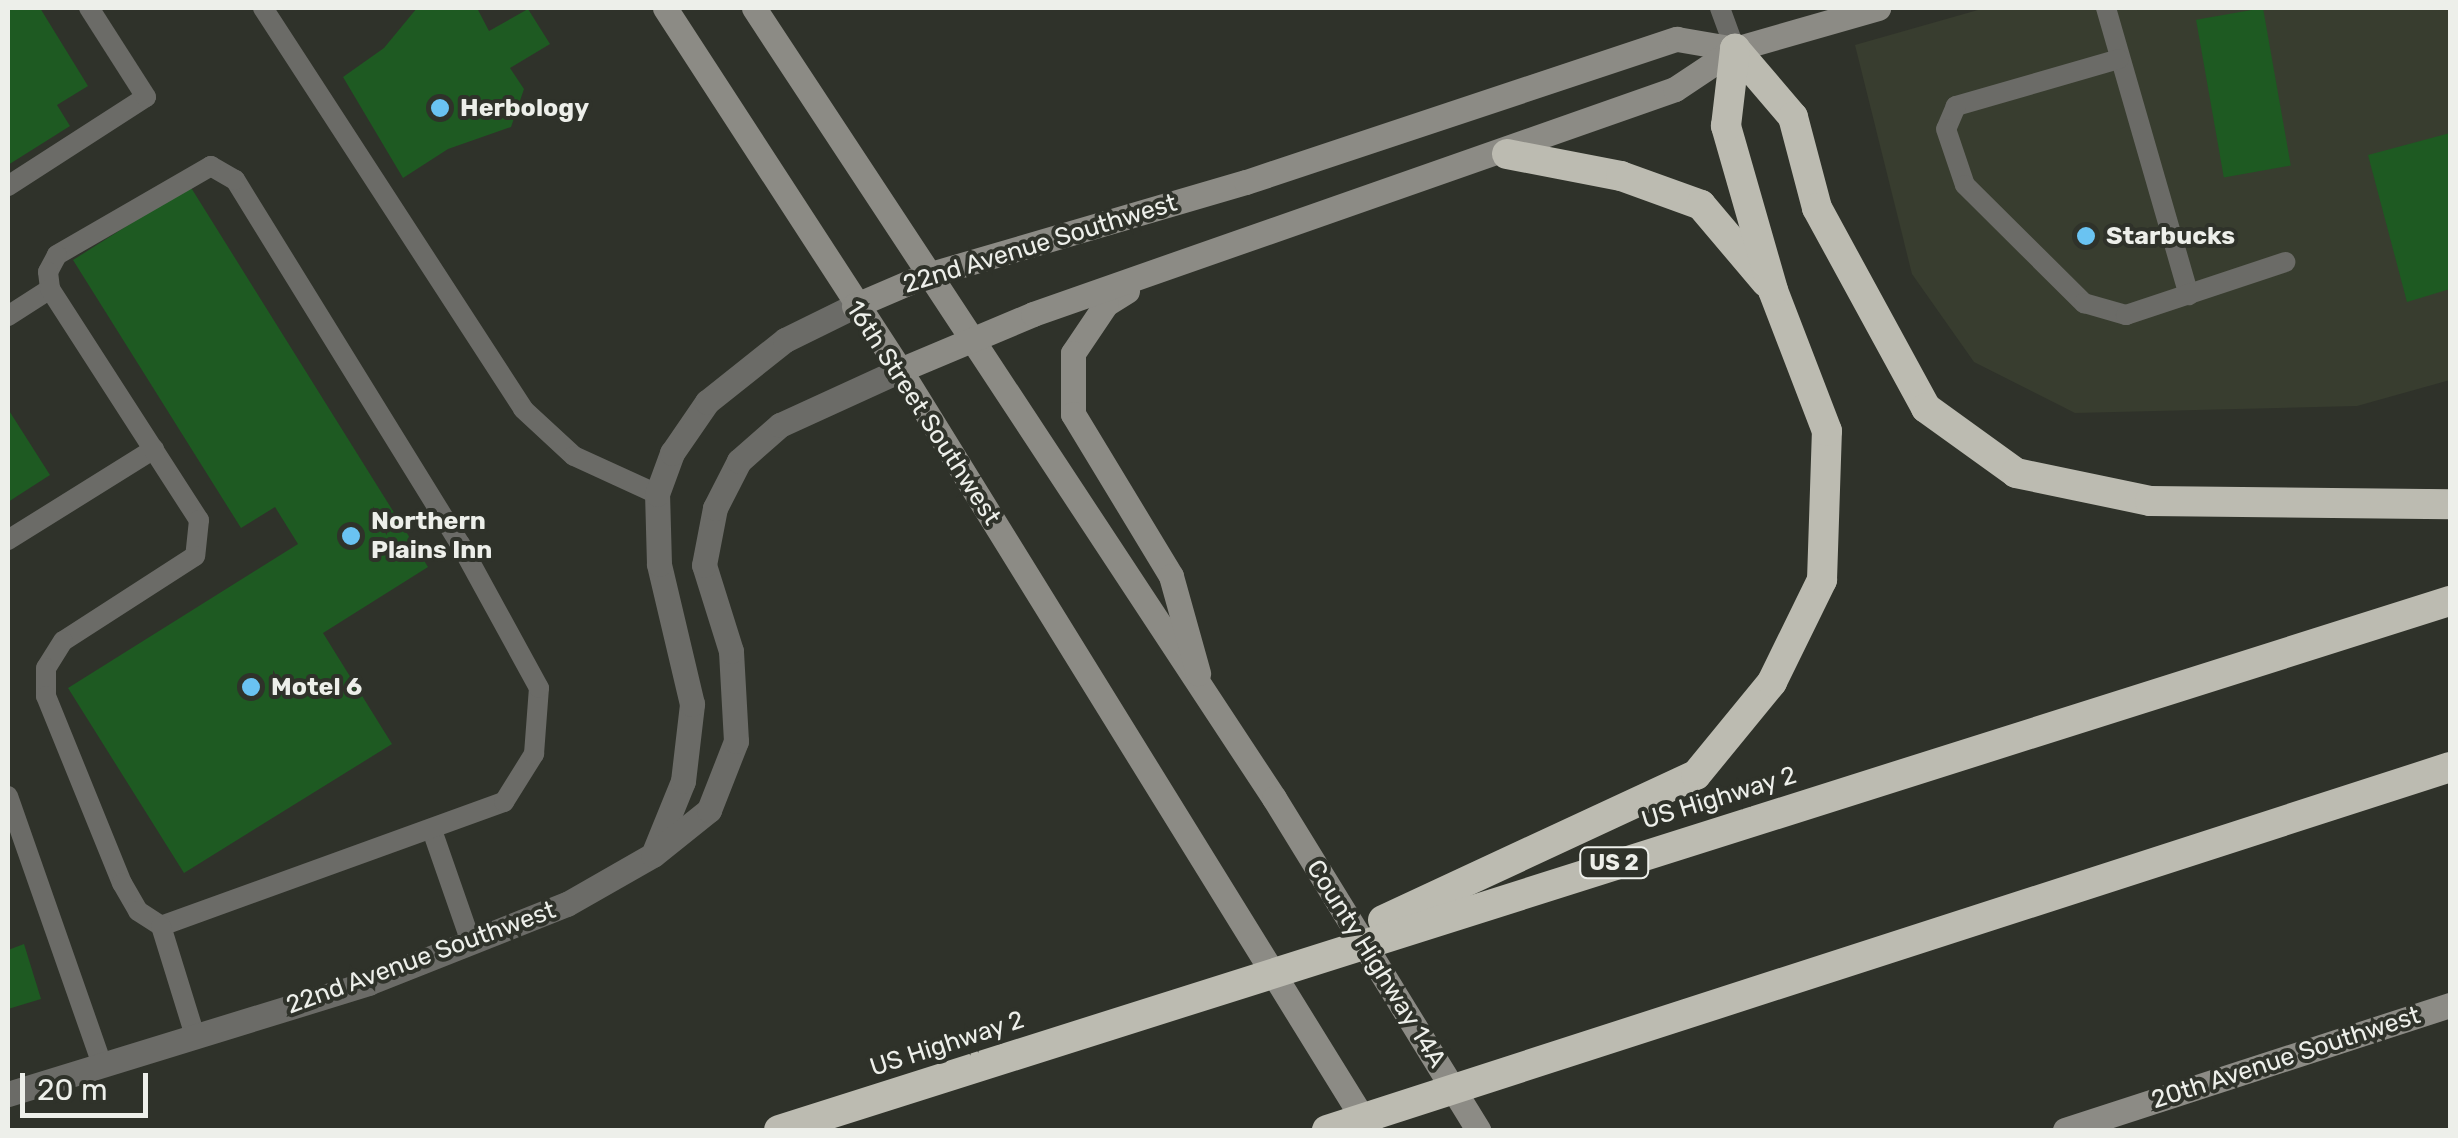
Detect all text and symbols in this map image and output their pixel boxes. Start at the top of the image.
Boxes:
place label: Herbology [460,93,589,123]
marker: Herbology [429,97,451,119]
street label: 22nd Avenue Southwest [899,188,1181,300]
place label: Starbucks [2106,221,2235,251]
marker: Starbucks [2075,225,2097,247]
street label: 16th Street Southwest [839,295,1007,531]
place label: Northern Plains Inn [371,507,492,566]
marker: Northern Plains Inn [340,525,362,547]
place label: Motel 6 [271,672,362,702]
marker: Motel 6 [240,676,262,698]
street label: US Highway 2 [1638,760,1800,836]
road number: US 2 [1579,846,1649,880]
street label: County Highway 14A [1300,854,1452,1074]
street label: 22nd Avenue Southwest [282,895,560,1021]
street label: 20th Avenue Southwest [2148,1000,2424,1116]
street label: US Highway 2 [866,1005,1028,1083]
scale bar [25,1053,152,1115]
text: 20 m [37,1072,108,1108]

